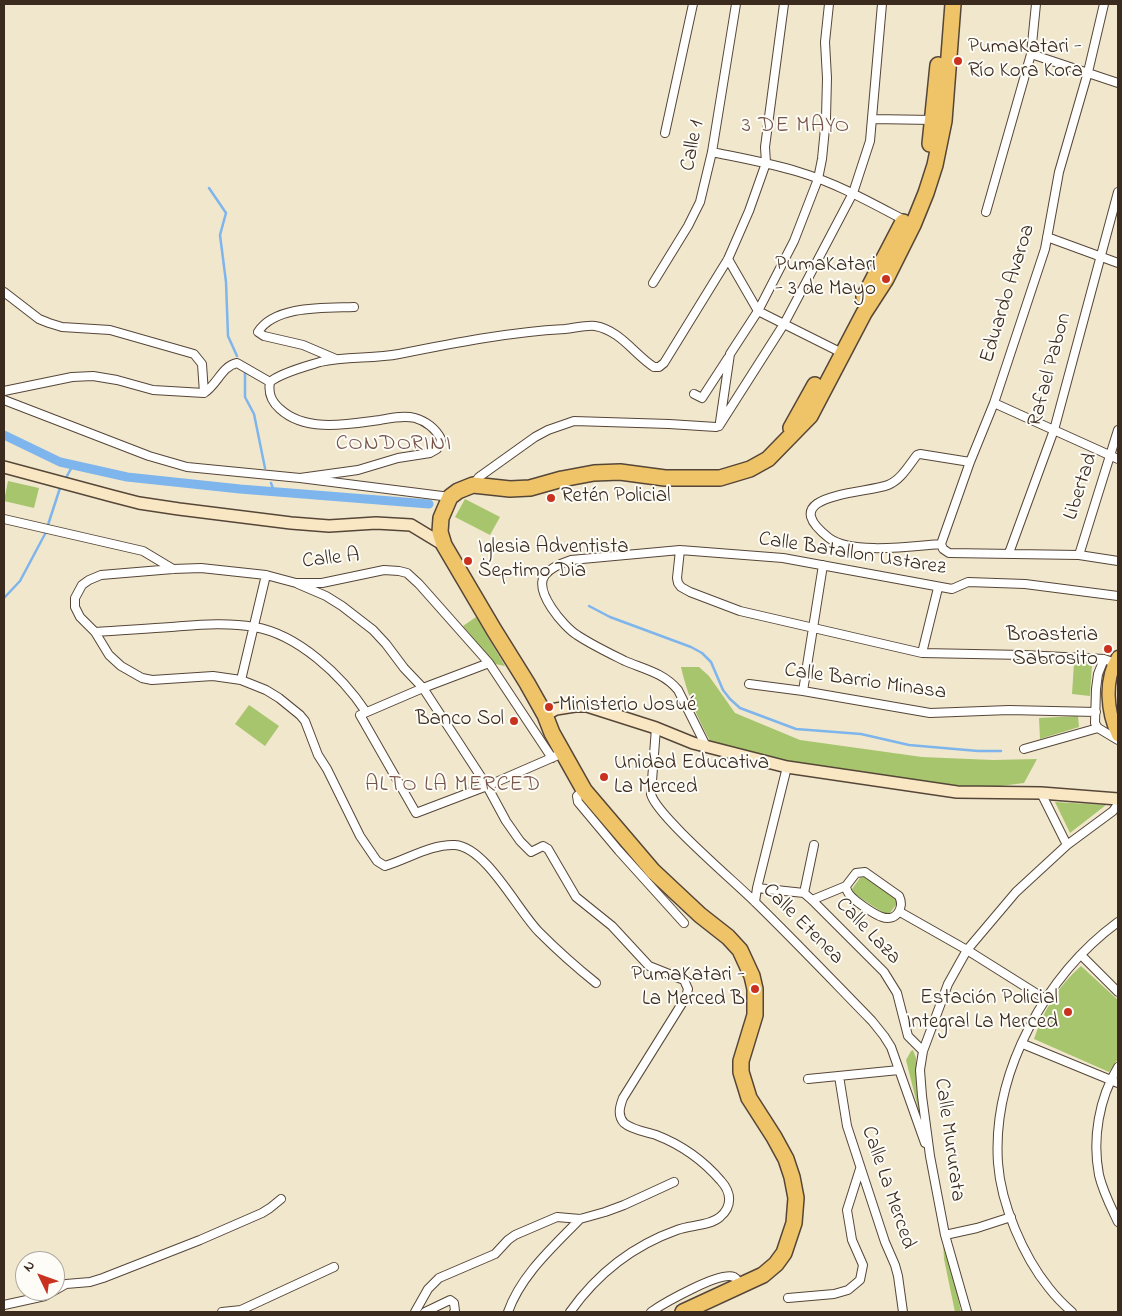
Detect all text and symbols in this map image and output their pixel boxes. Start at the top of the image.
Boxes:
place label: PumaKatari - Río Kora Kora [968,36,1083,86]
marker: PumaKatari - Río Kora Kora [952,55,964,67]
district label: 3 DE MAYO [741,114,851,140]
street label: Calle 1 [677,118,711,174]
street label: Eduardo Avaroa [976,222,1042,366]
place label: PumaKatari - 3 de Mayo [775,254,876,304]
marker: PumaKatari - 3 de Mayo [880,273,892,285]
street label: Rafael Pabon [1024,310,1078,430]
district label: CONDORINI [335,432,453,458]
street label: Libertad [1059,450,1105,524]
place label: Retén Policial [561,485,671,511]
marker: Retén Policial [545,492,557,504]
street label: Calle Batallon Ustarez [757,528,947,582]
place label: Iglesia Adventista Septimo Dia [478,536,629,586]
street label: Calle A [301,544,361,576]
marker: Iglesia Adventista Septimo Dia [462,555,474,567]
place label: Broasteria Sabrosito [1006,624,1098,674]
marker: Broasteria Sabrosito [1102,643,1114,655]
street label: Calle Barrio Minasa [782,659,948,707]
place label: Ministerio Josué [559,694,696,720]
marker: Ministerio Josué [543,701,555,713]
place label: Banco Sol [415,708,504,734]
marker: Banco Sol [508,715,520,727]
place label: Unidad Educativa La Merced [614,752,769,802]
marker: Unidad Educativa La Merced [598,771,610,783]
district label: ALTO LA MERCED [363,773,543,799]
street label: Calle Etenea [756,879,848,971]
street label: Calle Laza [829,893,905,971]
place label: PumaKatari - La Merced B [631,964,745,1014]
marker: PumaKatari - La Merced B [749,983,761,995]
place label: Estación Policial Integral La Merced [907,987,1058,1037]
marker: Estación Policial Integral La Merced [1062,1006,1074,1018]
street label: Calle Mururata [927,1077,969,1203]
street label: Calle La Merced [854,1123,920,1253]
north arrow [15,1251,65,1301]
text: N [18,1256,40,1277]

